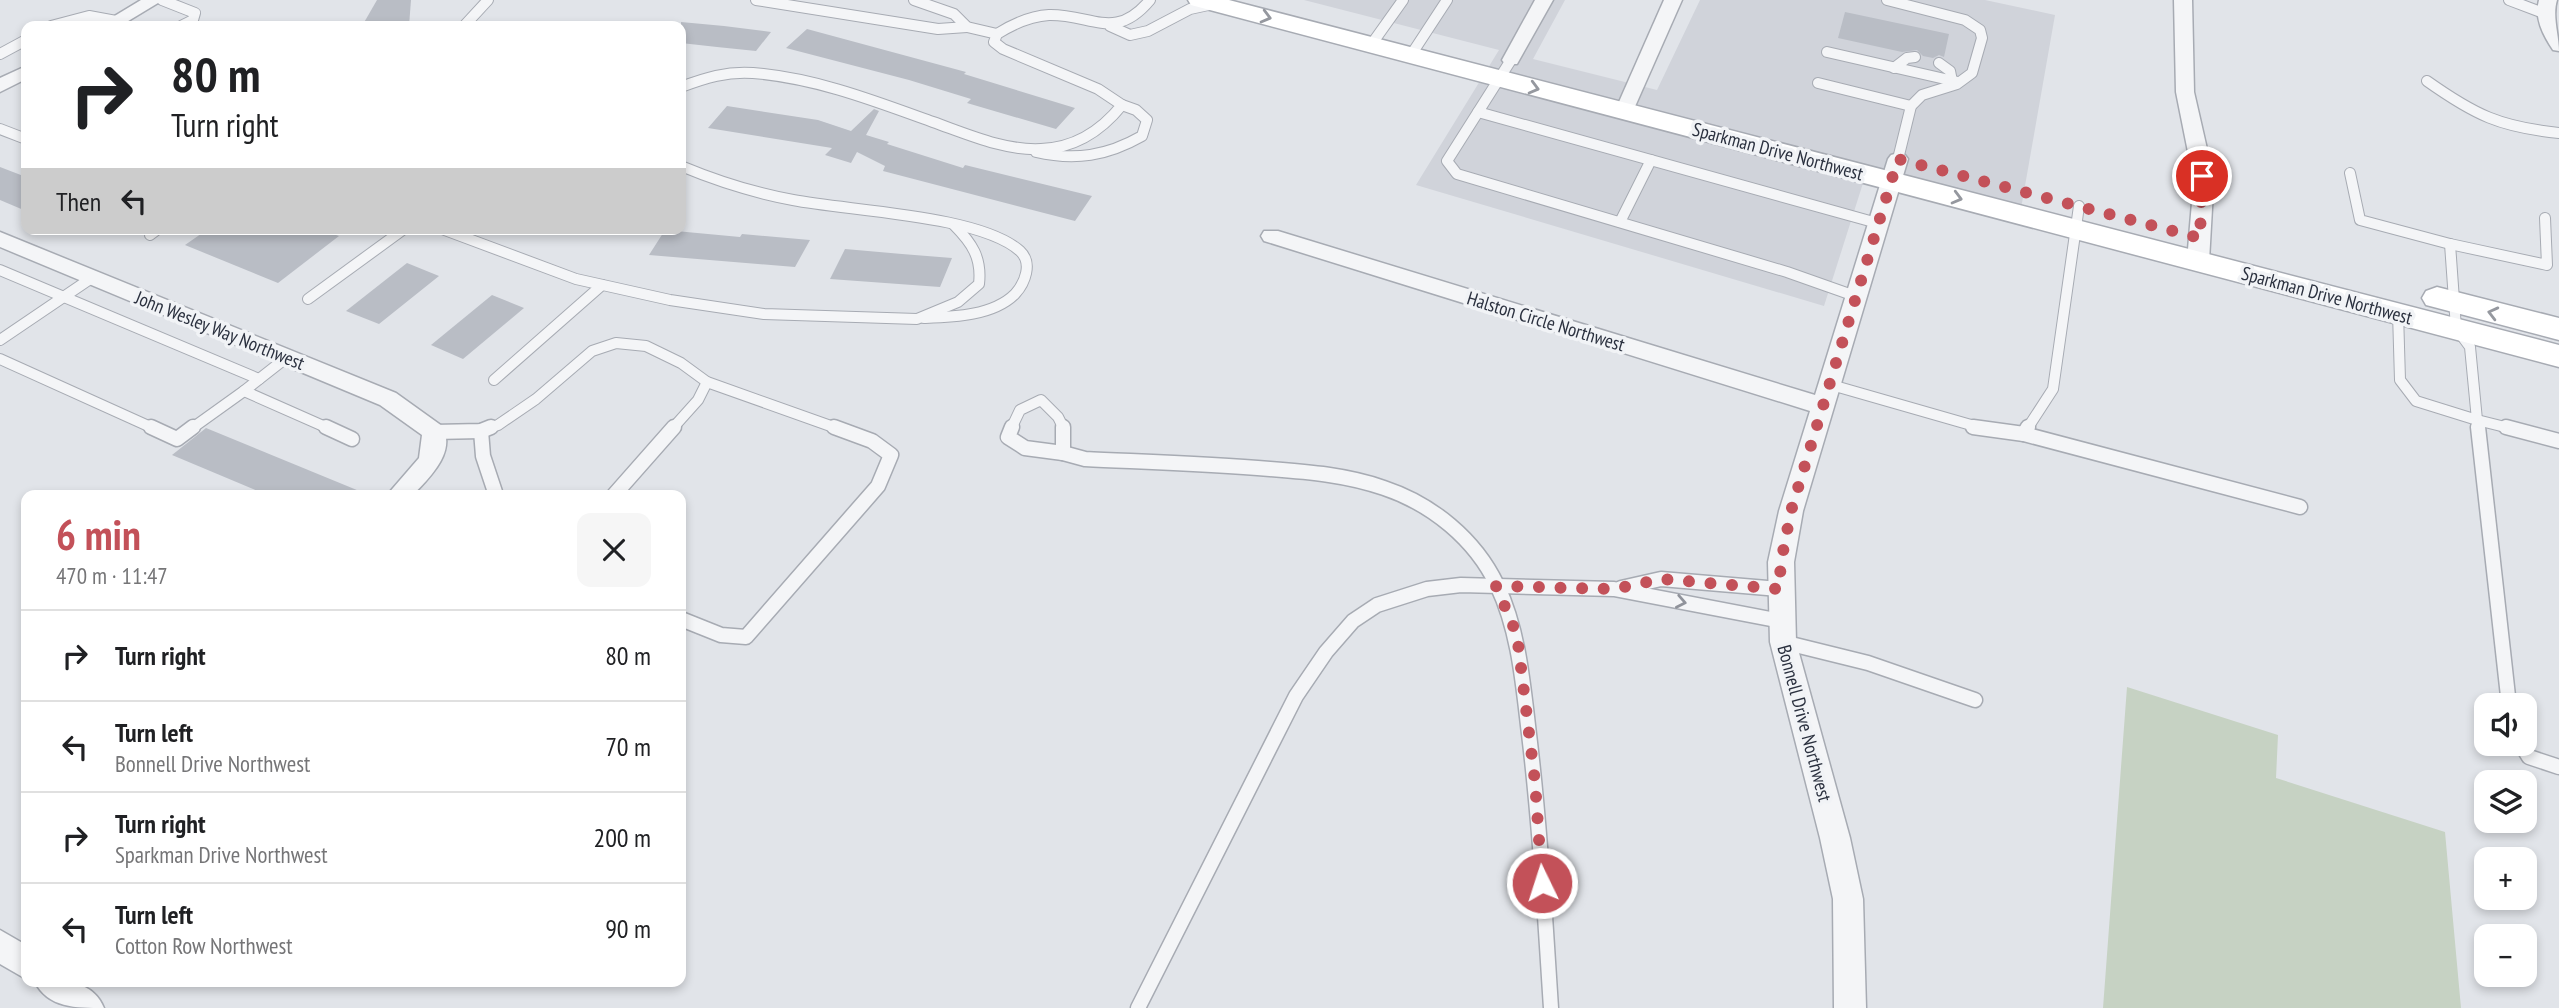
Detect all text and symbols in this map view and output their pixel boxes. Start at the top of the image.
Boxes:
one-way arrow [1260,9,1272,23]
text: 80 m [171,42,260,106]
icon: right [56,49,147,140]
one-way arrow [1528,79,1540,94]
text: Turn right [171,104,279,146]
street label: Sparkman Drive Northwest [1690,117,1867,186]
pin [2172,146,2232,206]
icon: arrive [2183,157,2221,195]
icon: left [115,182,153,220]
text: Then [56,185,101,218]
one-way arrow [1951,190,1963,204]
street label: Sparkman Drive Northwest [2239,261,2416,330]
street label: John Wesley Way Northwest [131,285,309,375]
street label: Halston Circle Northwest [1464,286,1628,357]
one-way arrow [2487,307,2499,321]
text: 6 min [56,507,141,562]
button: close [577,513,651,587]
text: 470 m · 11:47 [56,561,168,590]
one-way arrow [1675,594,1687,609]
icon: right [56,637,94,675]
text: Turn right [115,639,206,672]
text: 80 m [605,639,651,672]
street label: Bonnell Drive Northwest [1773,642,1838,805]
map controls [2474,693,2537,987]
button: sound [2474,693,2537,756]
text: Turn left [115,716,193,749]
icon: left [56,728,94,766]
text: 70 m [605,730,651,763]
text: Bonnell Drive Northwest [115,749,310,778]
button: layers [2474,770,2537,833]
text: Turn right [115,807,206,840]
icon: right [56,819,94,857]
text: 200 m [593,821,651,854]
text: Sparkman Drive Northwest [115,840,328,869]
position arrow [1505,846,1579,920]
button: + [2474,847,2537,910]
text: Turn left [115,898,193,931]
icon: left [56,910,94,948]
text: 90 m [605,912,651,945]
button: − [2474,924,2537,987]
text: Cotton Row Northwest [115,931,293,960]

